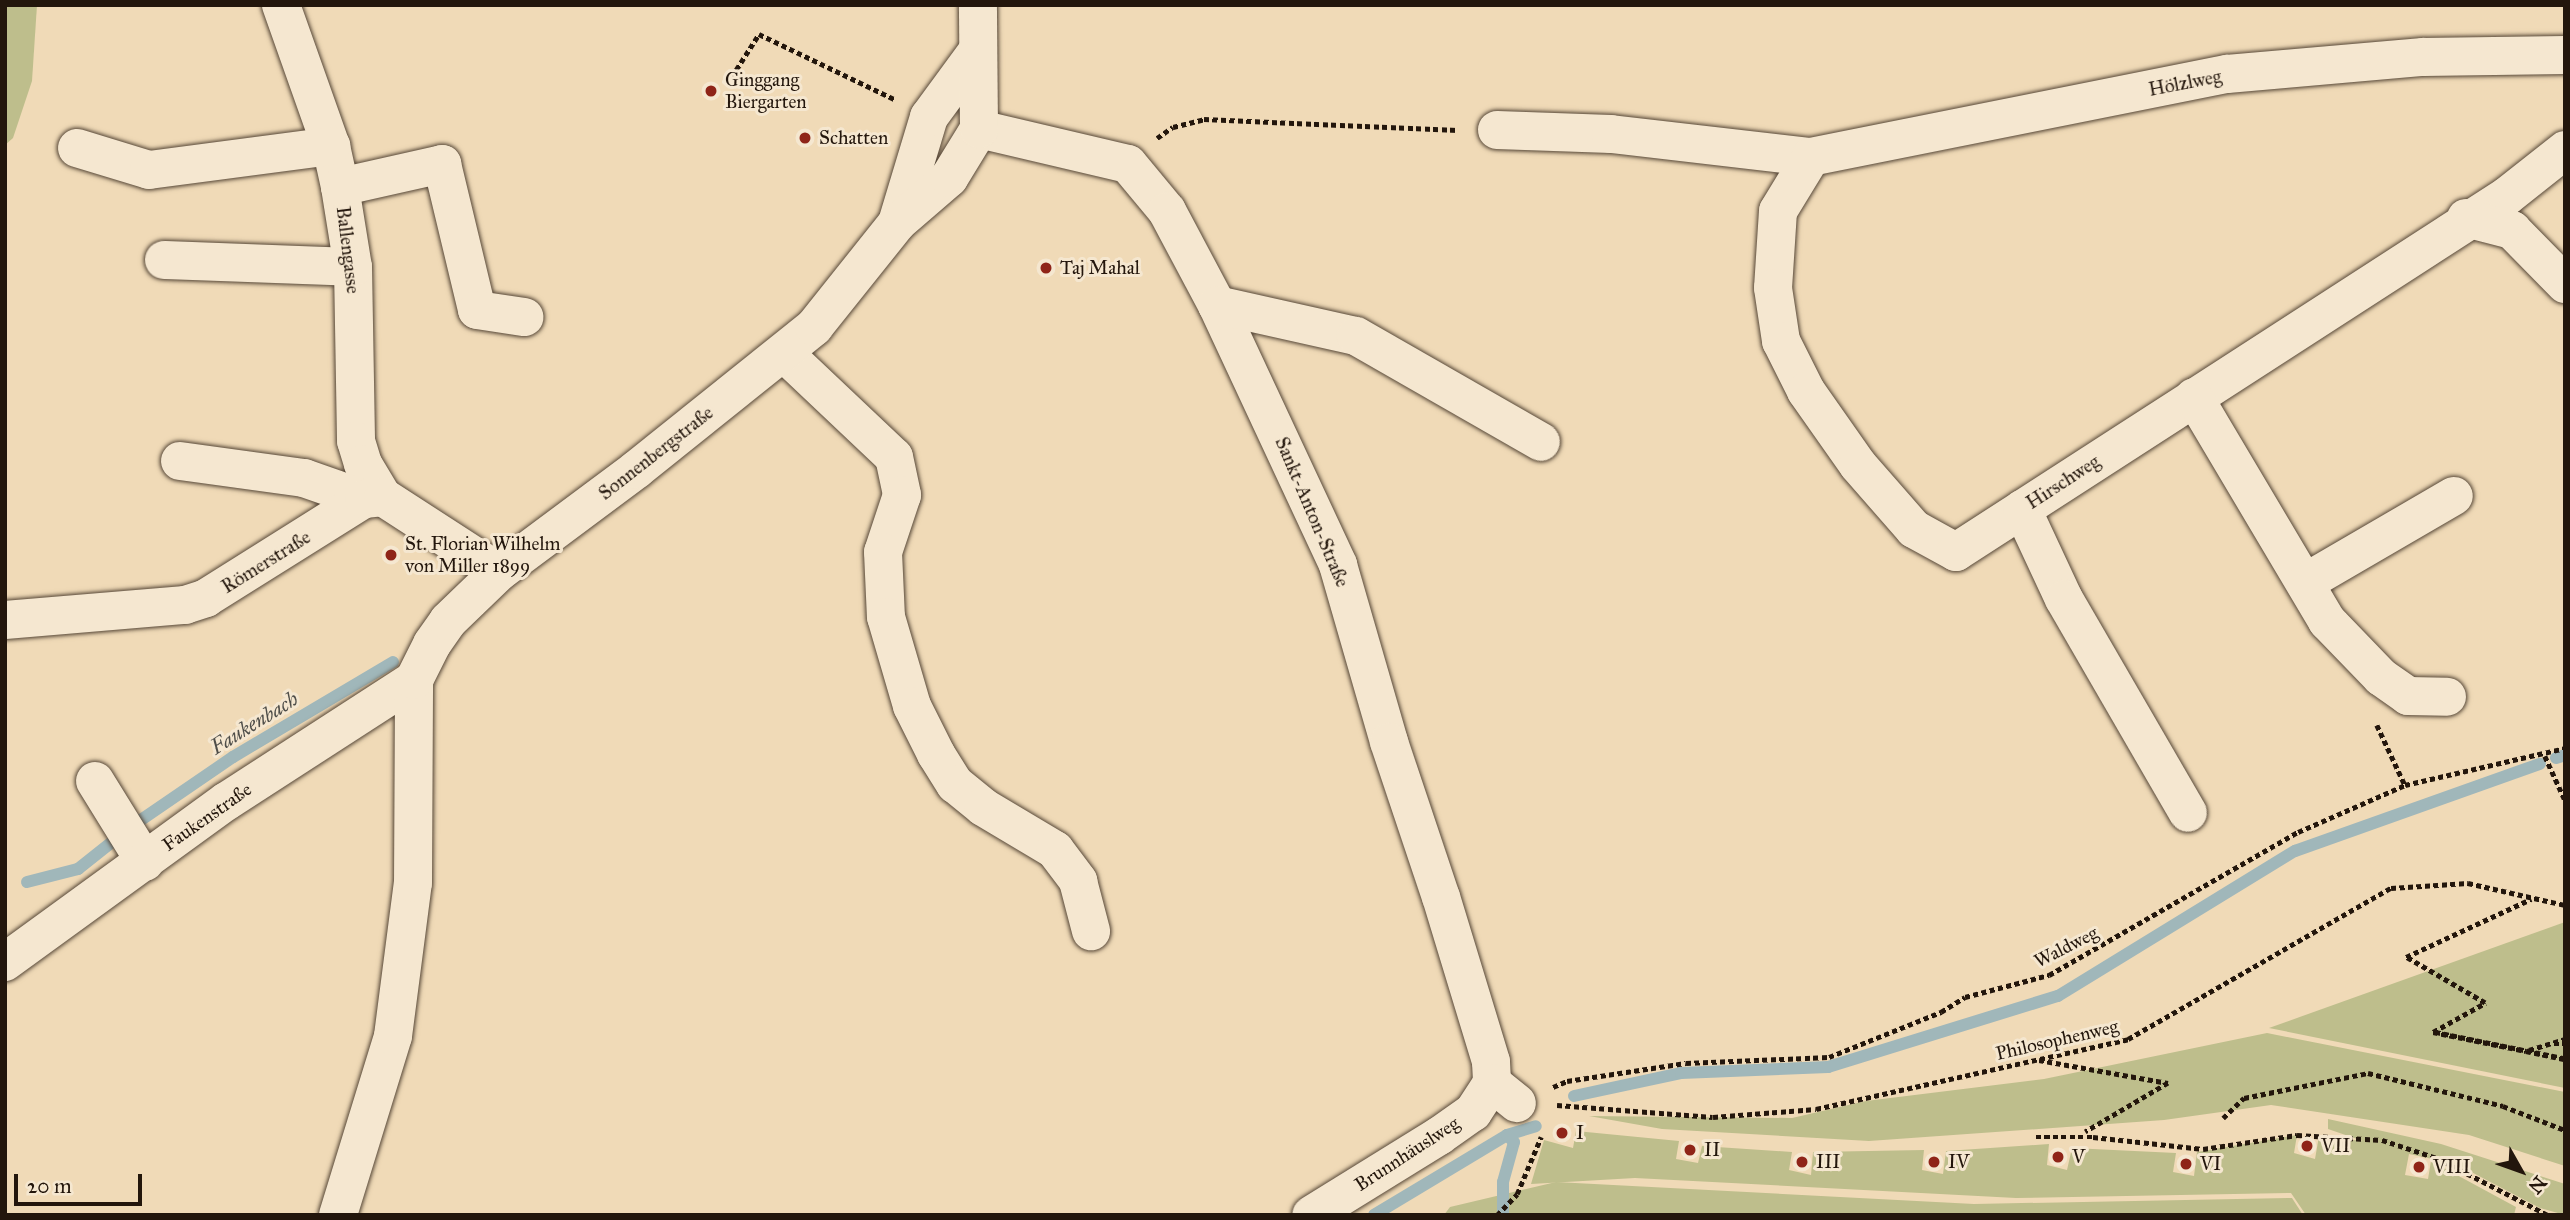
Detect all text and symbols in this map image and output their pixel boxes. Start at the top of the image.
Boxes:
street label: Hölzlweg [2147,65,2223,101]
place label: Ginggang Biergarten [725,69,807,113]
marker: Ginggang Biergarten [703,83,719,99]
place label: Schatten [819,127,888,149]
marker: Schatten [797,130,813,146]
street label: Ballengasse [331,205,365,295]
place label: Taj Mahal [1060,257,1140,279]
marker: Taj Mahal [1038,260,1054,276]
street label: Sonnenbergstraße [594,401,718,505]
street label: Sankt-Anton-Straße [1270,434,1354,590]
street label: Hirschweg [2022,450,2104,514]
street label: Römerstraße [217,526,315,598]
place label: St. Florian Wilhelm von Miller 1899 [405,533,560,577]
marker: St. Florian Wilhelm von Miller 1899 [383,547,399,563]
water label: Faukenbach [205,686,303,760]
street label: Faukenstraße [158,778,256,856]
street label: Waldweg [2030,921,2102,973]
street label: Philosophenweg [1994,1015,2120,1065]
street label: Brunnhäuslweg [1350,1112,1464,1196]
place label: I [1576,1122,1584,1144]
marker: I [1554,1125,1570,1141]
place label: VII [2321,1135,2350,1157]
north arrow [2486,1136,2556,1206]
marker: VII [2299,1138,2315,1154]
place label: II [1704,1139,1720,1161]
marker: II [1682,1142,1698,1158]
place label: V [2072,1146,2085,1168]
marker: V [2050,1149,2066,1165]
place label: III [1816,1151,1840,1173]
place label: IV [1948,1151,1969,1173]
place label: VI [2200,1153,2221,1175]
marker: III [1794,1154,1810,1170]
marker: IV [1926,1154,1942,1170]
marker: VI [2178,1156,2194,1172]
place label: VIII [2433,1156,2471,1178]
marker: VIII [2411,1159,2427,1175]
scale bar [18,1160,145,1204]
text: N [2523,1171,2551,1198]
text: 20 m [27,1173,72,1199]

